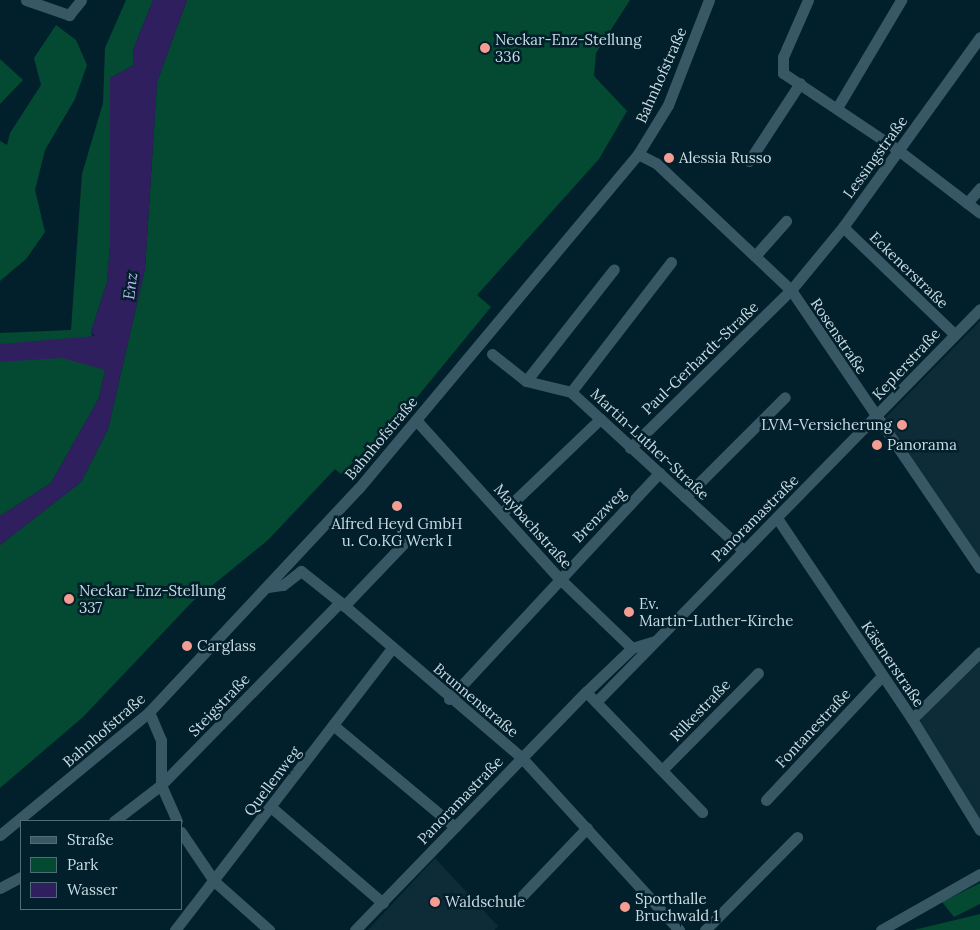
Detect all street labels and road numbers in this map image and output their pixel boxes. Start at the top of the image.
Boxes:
street label: Bahnhofstraße [632,24,690,126]
street label: Lessingstraße [839,112,911,202]
street label: Eckenerstraße [866,228,952,312]
street label: Rosenstraße [807,295,871,377]
street label: Paul-Gerhardt-Straße [638,298,762,418]
street label: Keplerstraße [868,325,944,403]
street label: Martin-Luther-Straße [587,385,713,503]
street label: Bahnhofstraße [341,393,421,483]
street label: Panoramastraße [708,471,802,565]
street label: Maybachstraße [490,480,576,572]
street label: Brenzweg [569,484,629,546]
street label: Kästnerstraße [858,618,928,710]
street label: Brunnenstraße [430,659,522,741]
street label: Steigstraße [185,670,253,740]
street label: Rilkestraße [666,675,734,745]
street label: Fontanestraße [772,685,854,771]
street label: Bahnhofstraße [59,689,149,771]
street label: Quellenweg [240,743,304,819]
street label: Panoramastraße [414,752,506,848]

